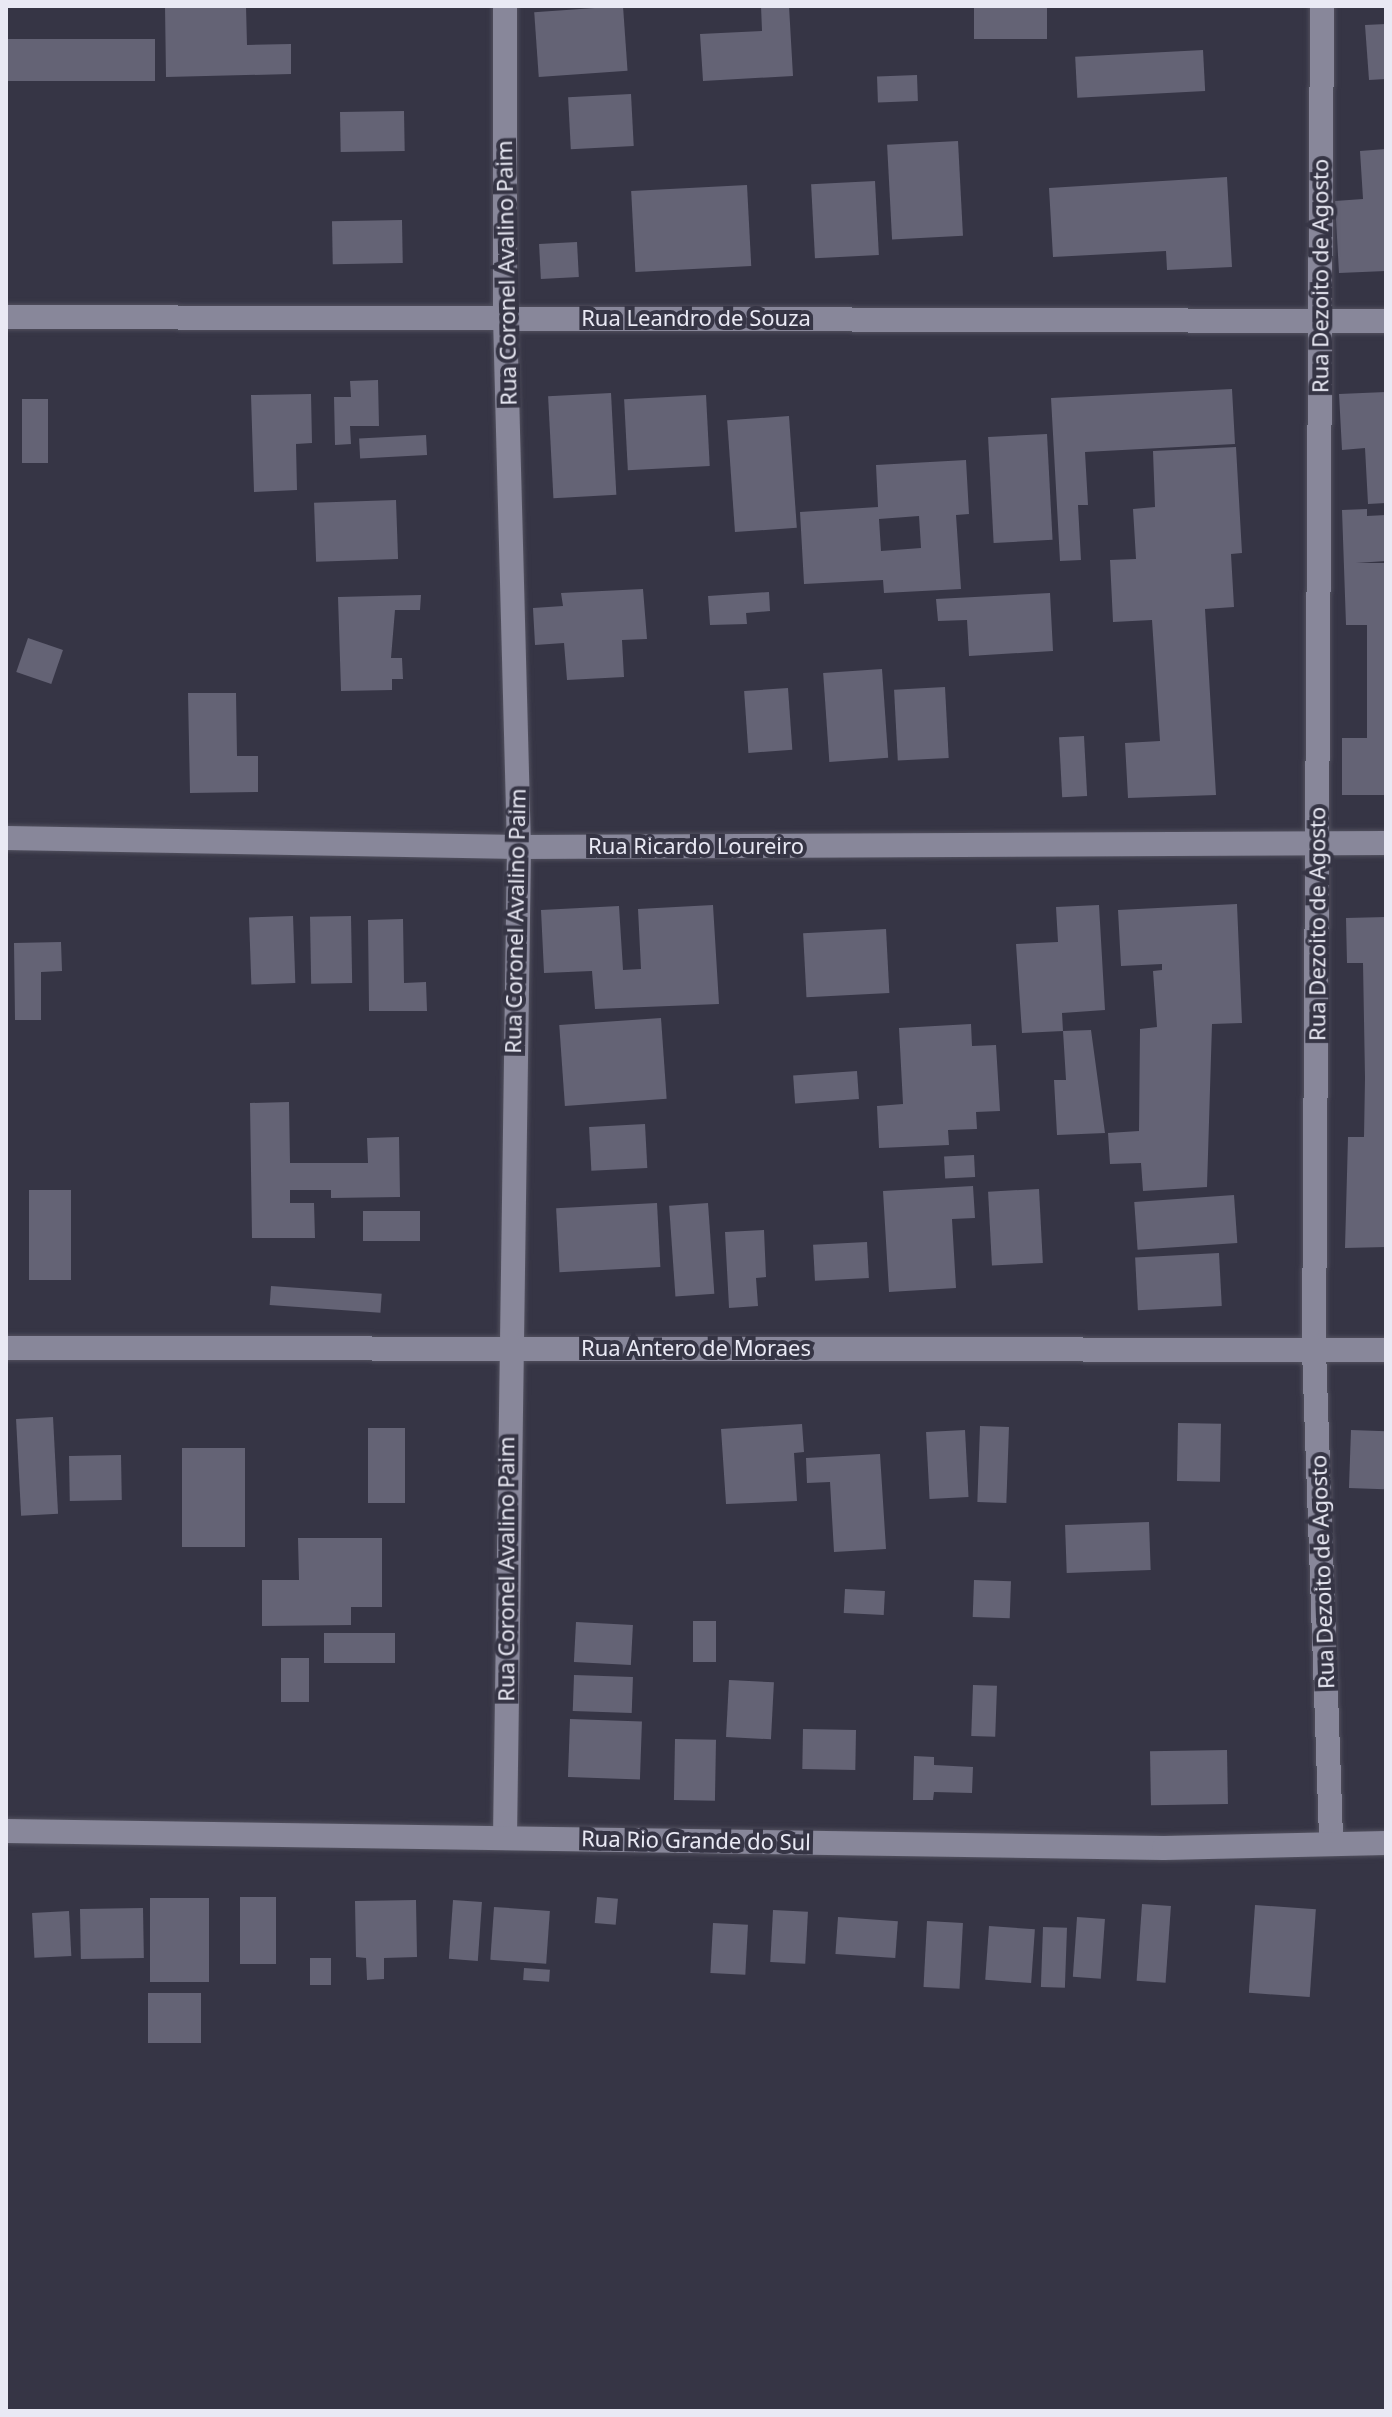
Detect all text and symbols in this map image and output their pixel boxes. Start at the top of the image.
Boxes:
street label: Rua Coronel Avalino Paim [490,140,522,406]
street label: Rua Dezoito de Agosto [1307,159,1333,393]
street label: Rua Leandro de Souza [581,305,811,331]
street label: Rua Coronel Avalino Paim [499,788,531,1054]
street label: Rua Dezoito de Agosto [1304,807,1330,1041]
street label: Rua Ricardo Loureiro [588,833,804,859]
street label: Rua Antero de Moraes [581,1335,811,1361]
street label: Rua Coronel Avalino Paim [493,1436,519,1702]
street label: Rua Dezoito de Agosto [1305,1454,1339,1690]
street label: Rua Rio Grande do Sul [581,1825,811,1855]

